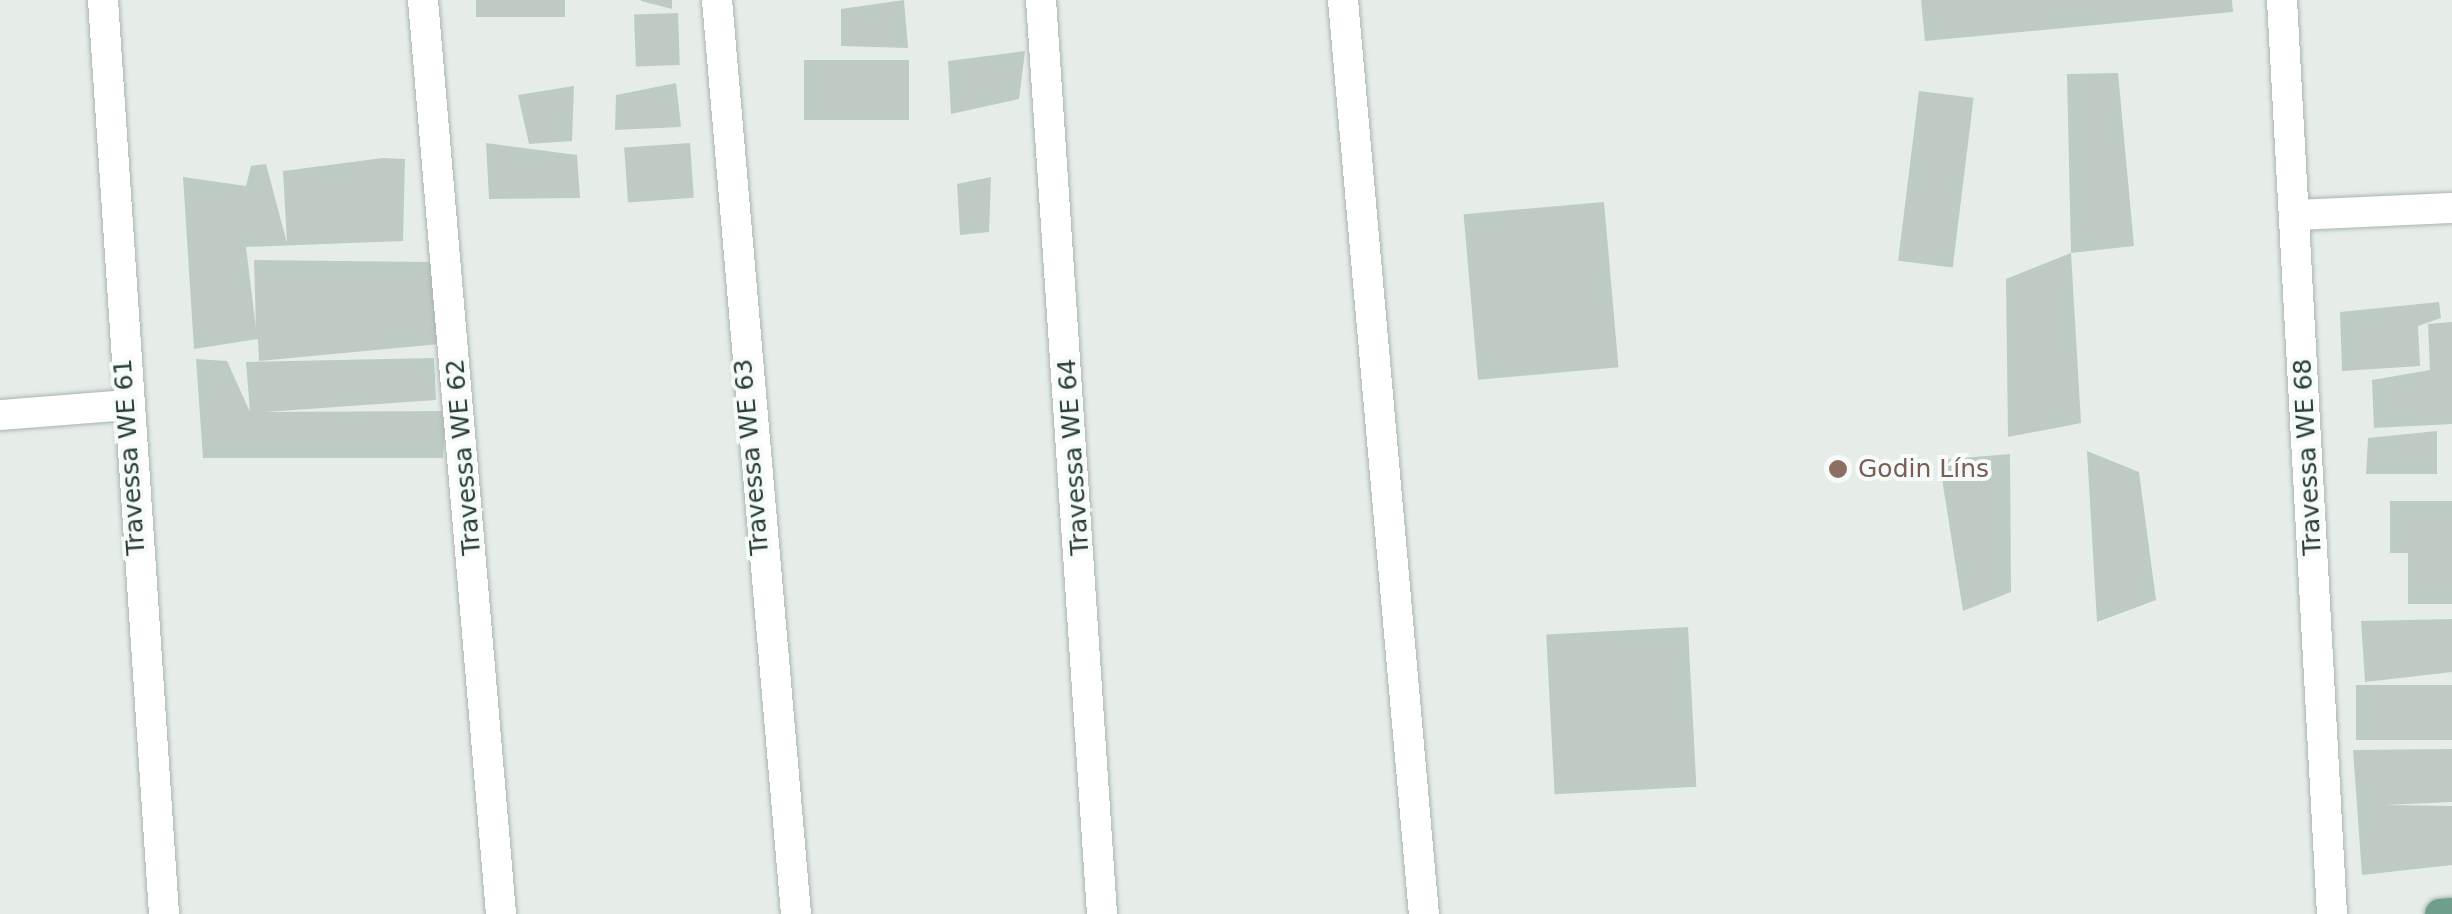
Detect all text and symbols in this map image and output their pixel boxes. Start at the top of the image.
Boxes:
street label: Travessa WE 61 [108,358,152,556]
street label: Travessa WE 62 [440,358,488,556]
street label: Travessa WE 63 [728,358,776,556]
street label: Travessa WE 64 [1052,358,1096,556]
street label: Travessa WE 68 [2288,358,2328,556]
place label: Godin Líns [1858,454,1989,484]
marker: Godin Líns [1827,458,1849,480]

